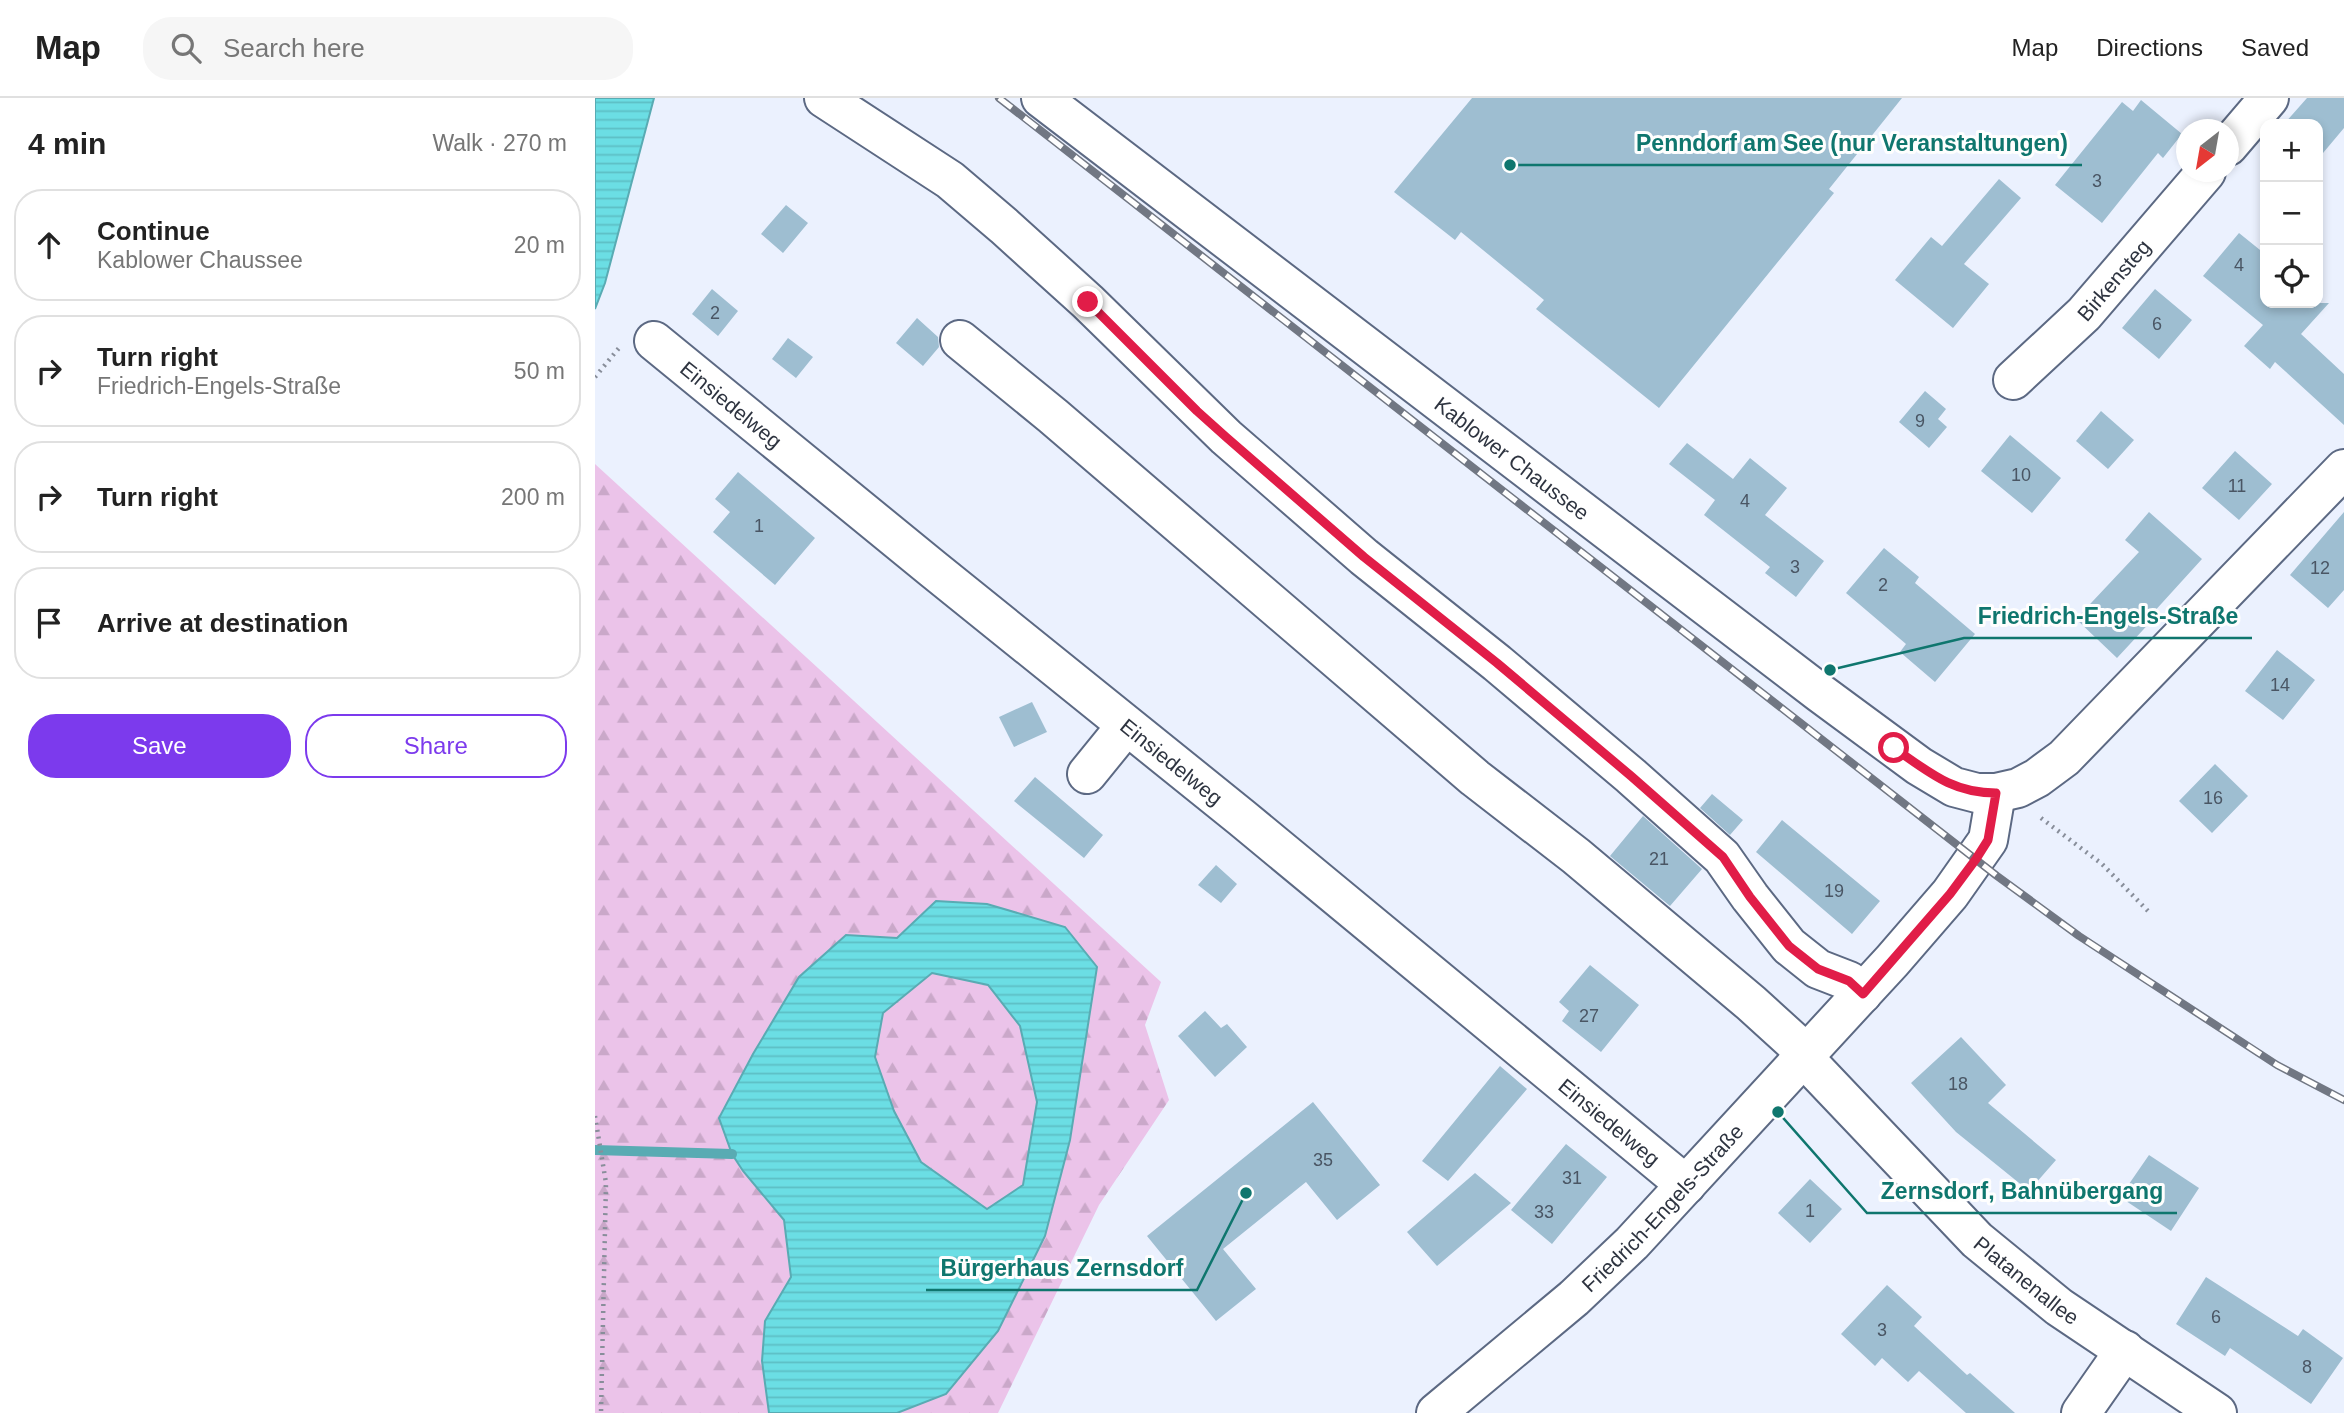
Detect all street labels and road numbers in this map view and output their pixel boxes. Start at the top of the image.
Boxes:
street label: Birkensteg [2072,235,2154,325]
street label: Einsiedelweg [676,356,787,452]
street label: Kablower Chaussee [1431,392,1594,524]
street label: Einsiedelweg [1116,714,1227,809]
street label: Einsiedelweg [1554,1073,1665,1170]
street label: Friedrich-Engels-Straße [1577,1119,1748,1296]
street label: Platanenallee [1970,1231,2083,1329]

